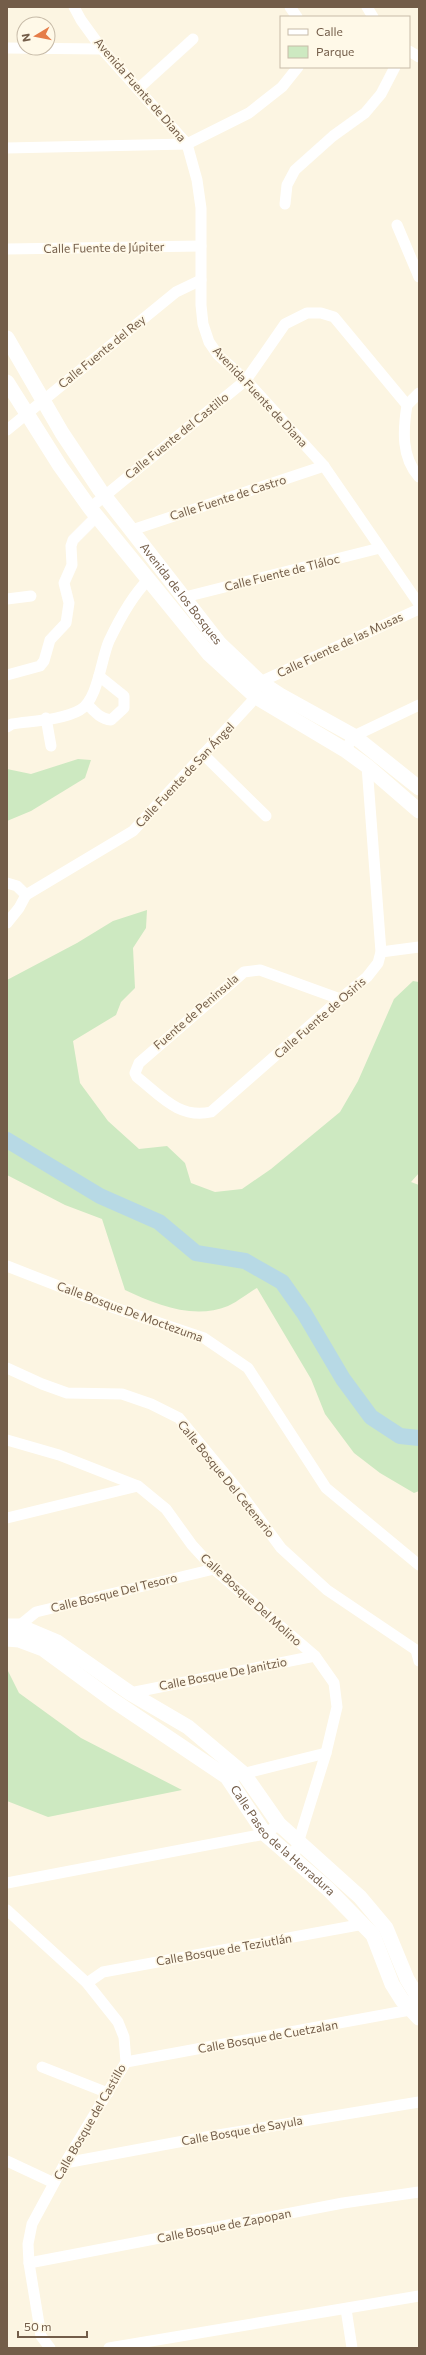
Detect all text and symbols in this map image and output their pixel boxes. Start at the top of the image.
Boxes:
north arrow [16,16,56,56]
legend [280,16,410,68]
text: Calle [316,24,343,38]
text: N [19,33,33,43]
street label: Avenida Fuente de Diana [92,35,190,144]
text: Parque [316,44,354,58]
street label: Calle Fuente de Júpiter [43,239,165,256]
street label: Calle Fuente del Rey [55,312,148,391]
street label: Avenida Fuente de Diana [210,343,311,450]
street label: Calle Fuente del Castillo [122,389,231,481]
street label: Calle Fuente de Castro [168,472,288,522]
street label: Avenida de los Bosques [138,540,226,647]
street label: Calle Fuente de Tláloc [223,551,341,593]
street label: Calle Fuente de las Musas [274,609,405,679]
street label: Calle Fuente de San Ángel [132,719,237,830]
street label: Fuente de Peninsula [150,971,241,1052]
street label: Calle Fuente de Osiris [271,974,368,1061]
street label: Calle Bosque De Moctezuma [55,1278,205,1344]
street label: Calle Bosque Del Cetenario [175,1417,278,1540]
street label: Calle Bosque Del Molino [198,1550,305,1648]
street label: Calle Bosque Del Tesoro [49,1570,178,1615]
street label: Calle Bosque De Janitzio [158,1654,288,1693]
street label: Calle Paseo de la Herradura [228,1782,338,1898]
street label: Calle Bosque de Teziutlán [155,1930,293,1968]
street label: Calle Bosque de Cuetzalan [197,2017,339,2055]
street label: Calle Bosque del Castillo [50,2061,128,2182]
street label: Calle Bosque de Sayula [180,2112,304,2148]
street label: Calle Bosque de Zapopan [156,2205,292,2245]
scale bar [18,2313,87,2339]
text: 50 m [24,2319,52,2333]

